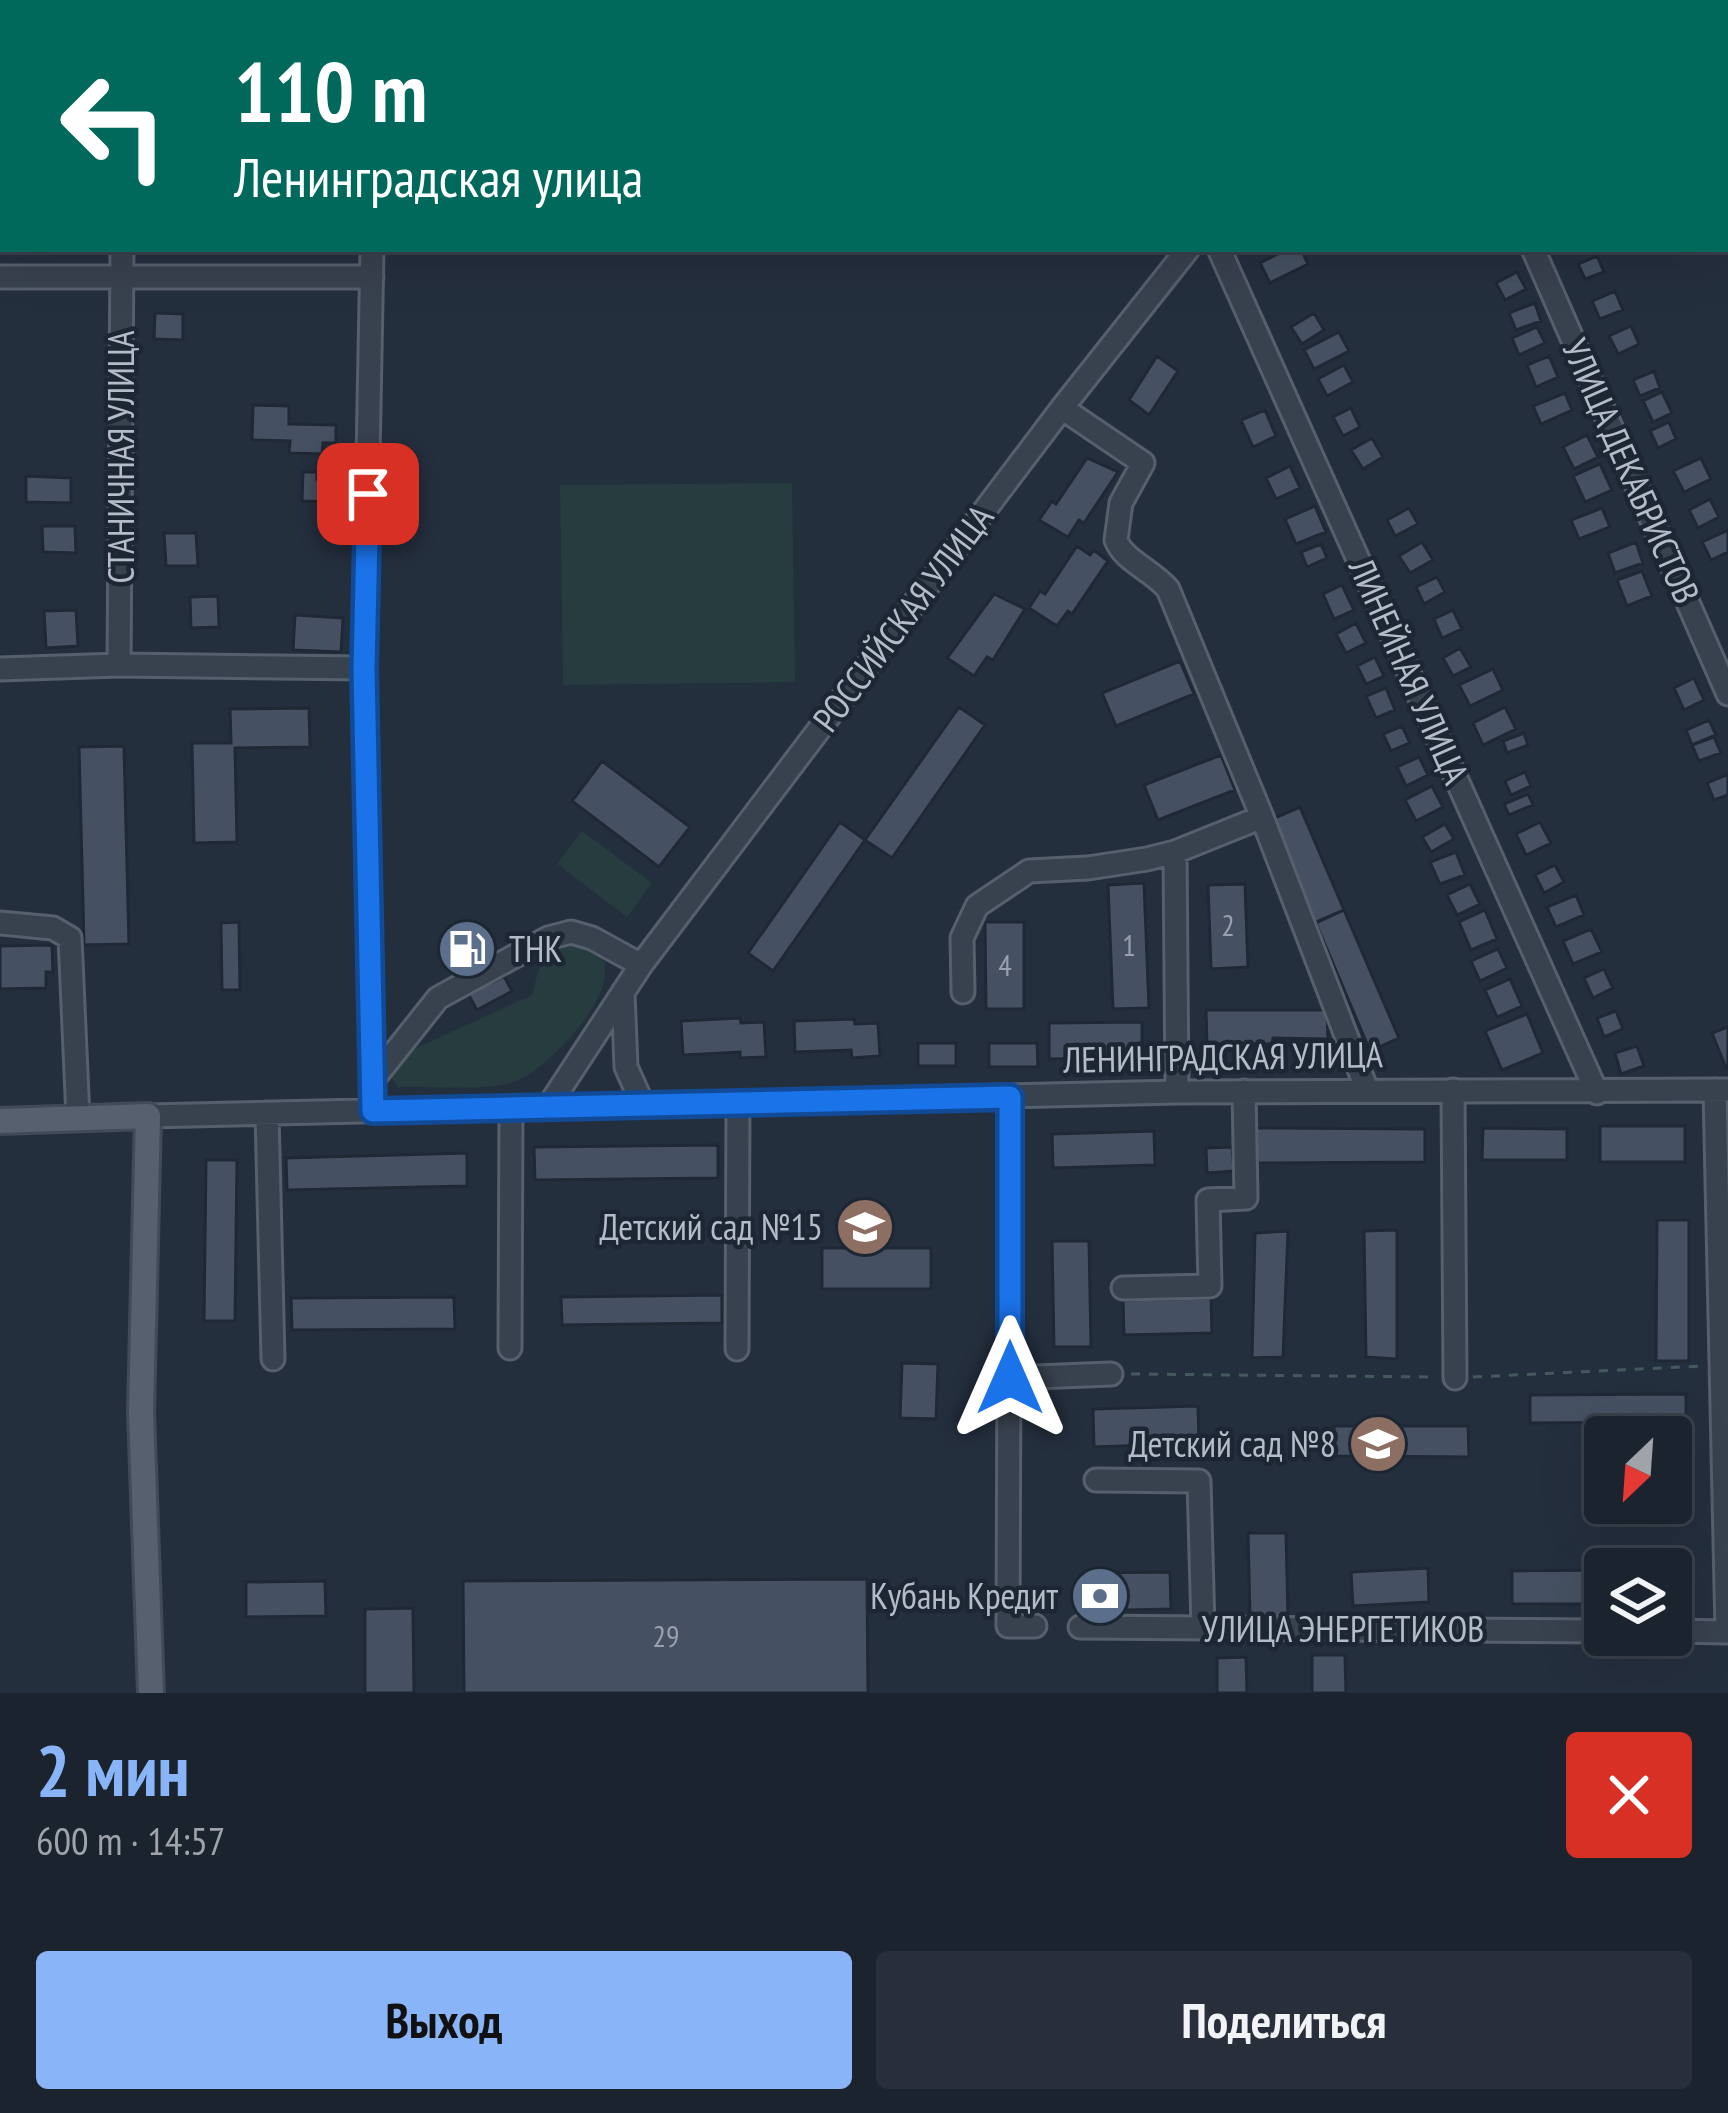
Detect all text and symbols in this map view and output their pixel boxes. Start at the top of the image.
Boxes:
text: 110 m [234,36,427,145]
icon: left [36,48,192,204]
text: Ленинградская улица [234,142,643,212]
street label: СТАНИЧНАЯ УЛИЦА [97,330,144,584]
street label: УЛИЦА ДЕКАБРИСТОВ [1552,331,1711,610]
pin [317,443,419,545]
icon: arrive [335,461,401,527]
street label: РОССИЙСКАЯ УЛИЦА [802,495,1003,740]
street label: ЛИНЕЙНАЯ УЛИЦА [1338,550,1480,791]
house number: 2 [1221,905,1235,944]
fuel station icon: ТНК [436,918,498,980]
place label: ТНК [509,925,562,972]
house number: 1 [1122,925,1136,964]
house number: 4 [998,945,1012,984]
street label: ЛЕНИНГРАДСКАЯ УЛИЦА [1062,1030,1383,1083]
school or university icon: Детский сад №15 [834,1196,896,1258]
place label: Детский сад №15 [599,1203,823,1250]
position arrow [947,1315,1073,1441]
school or university icon: Детский сад №8 [1347,1413,1409,1475]
north arrow [1584,1416,1692,1524]
map controls [1584,1416,1692,1656]
place label: Детский сад №8 [1129,1420,1336,1467]
button: layers [1584,1548,1692,1656]
bank icon: Кубань Кредит [1069,1565,1131,1627]
place label: Кубань Кредит [870,1572,1058,1619]
street label: УЛИЦА ЭНЕРГЕТИКОВ [1202,1605,1484,1652]
house number: 29 [653,1616,680,1655]
text: 2 мин [36,1723,190,1816]
button: close [1566,1732,1692,1858]
text: 600 m · 14:57 [36,1815,225,1866]
button: Выход [36,1951,852,2089]
button: Поделиться [876,1951,1692,2089]

